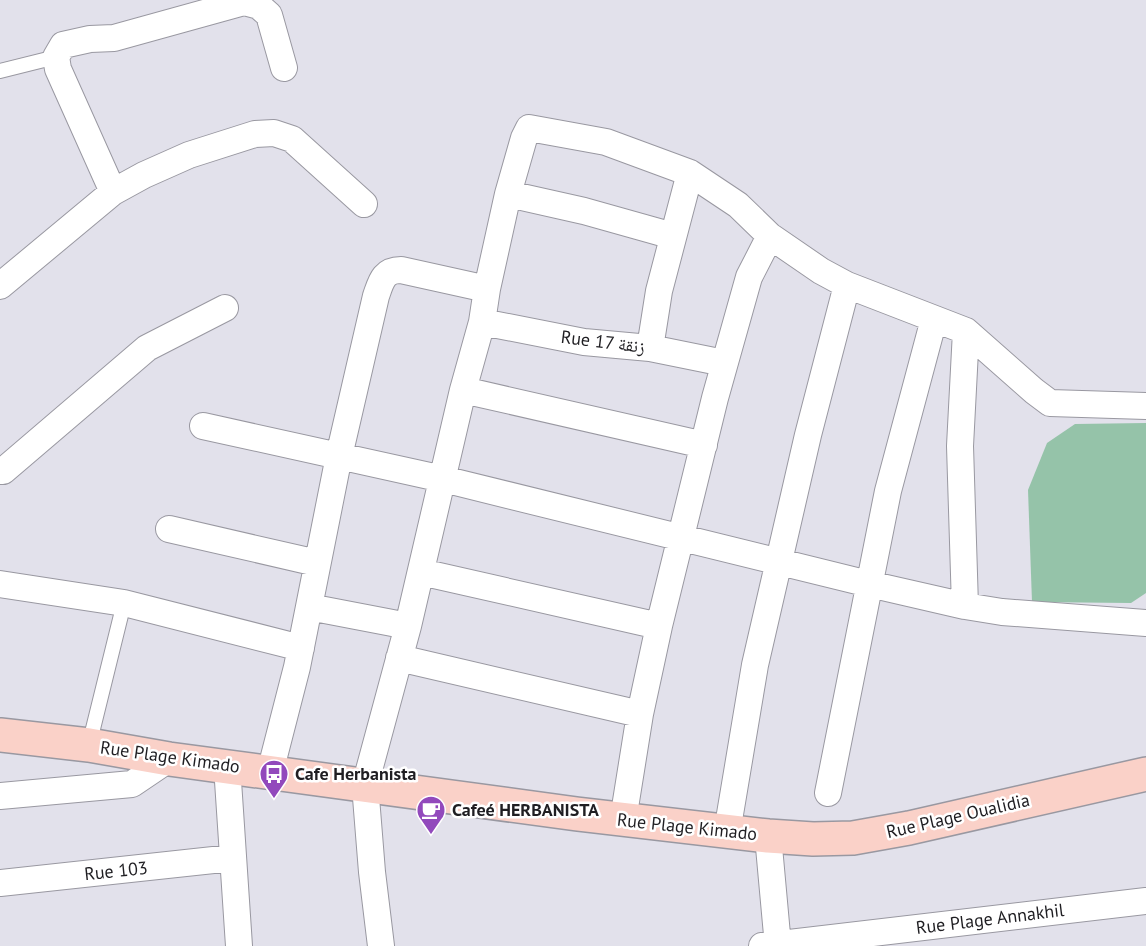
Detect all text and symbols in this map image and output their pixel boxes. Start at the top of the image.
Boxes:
street label: Rue 17 زنقة [560,325,647,358]
street label: Rue Plage Kimado [99,735,241,778]
bus stop icon: Cafe Herbanista [258,758,290,800]
place label: Cafe Herbanista [295,762,416,785]
street label: Rue Plage Oualidia [884,788,1032,843]
cafe icon: Cafeé HERBANISTA [415,794,447,836]
place label: Cafeé HERBANISTA [452,798,599,821]
street label: Rue Plage Kimado [616,808,758,845]
street label: Rue 103 [83,856,149,885]
street label: Rue Plage Annakhil [915,898,1066,939]

